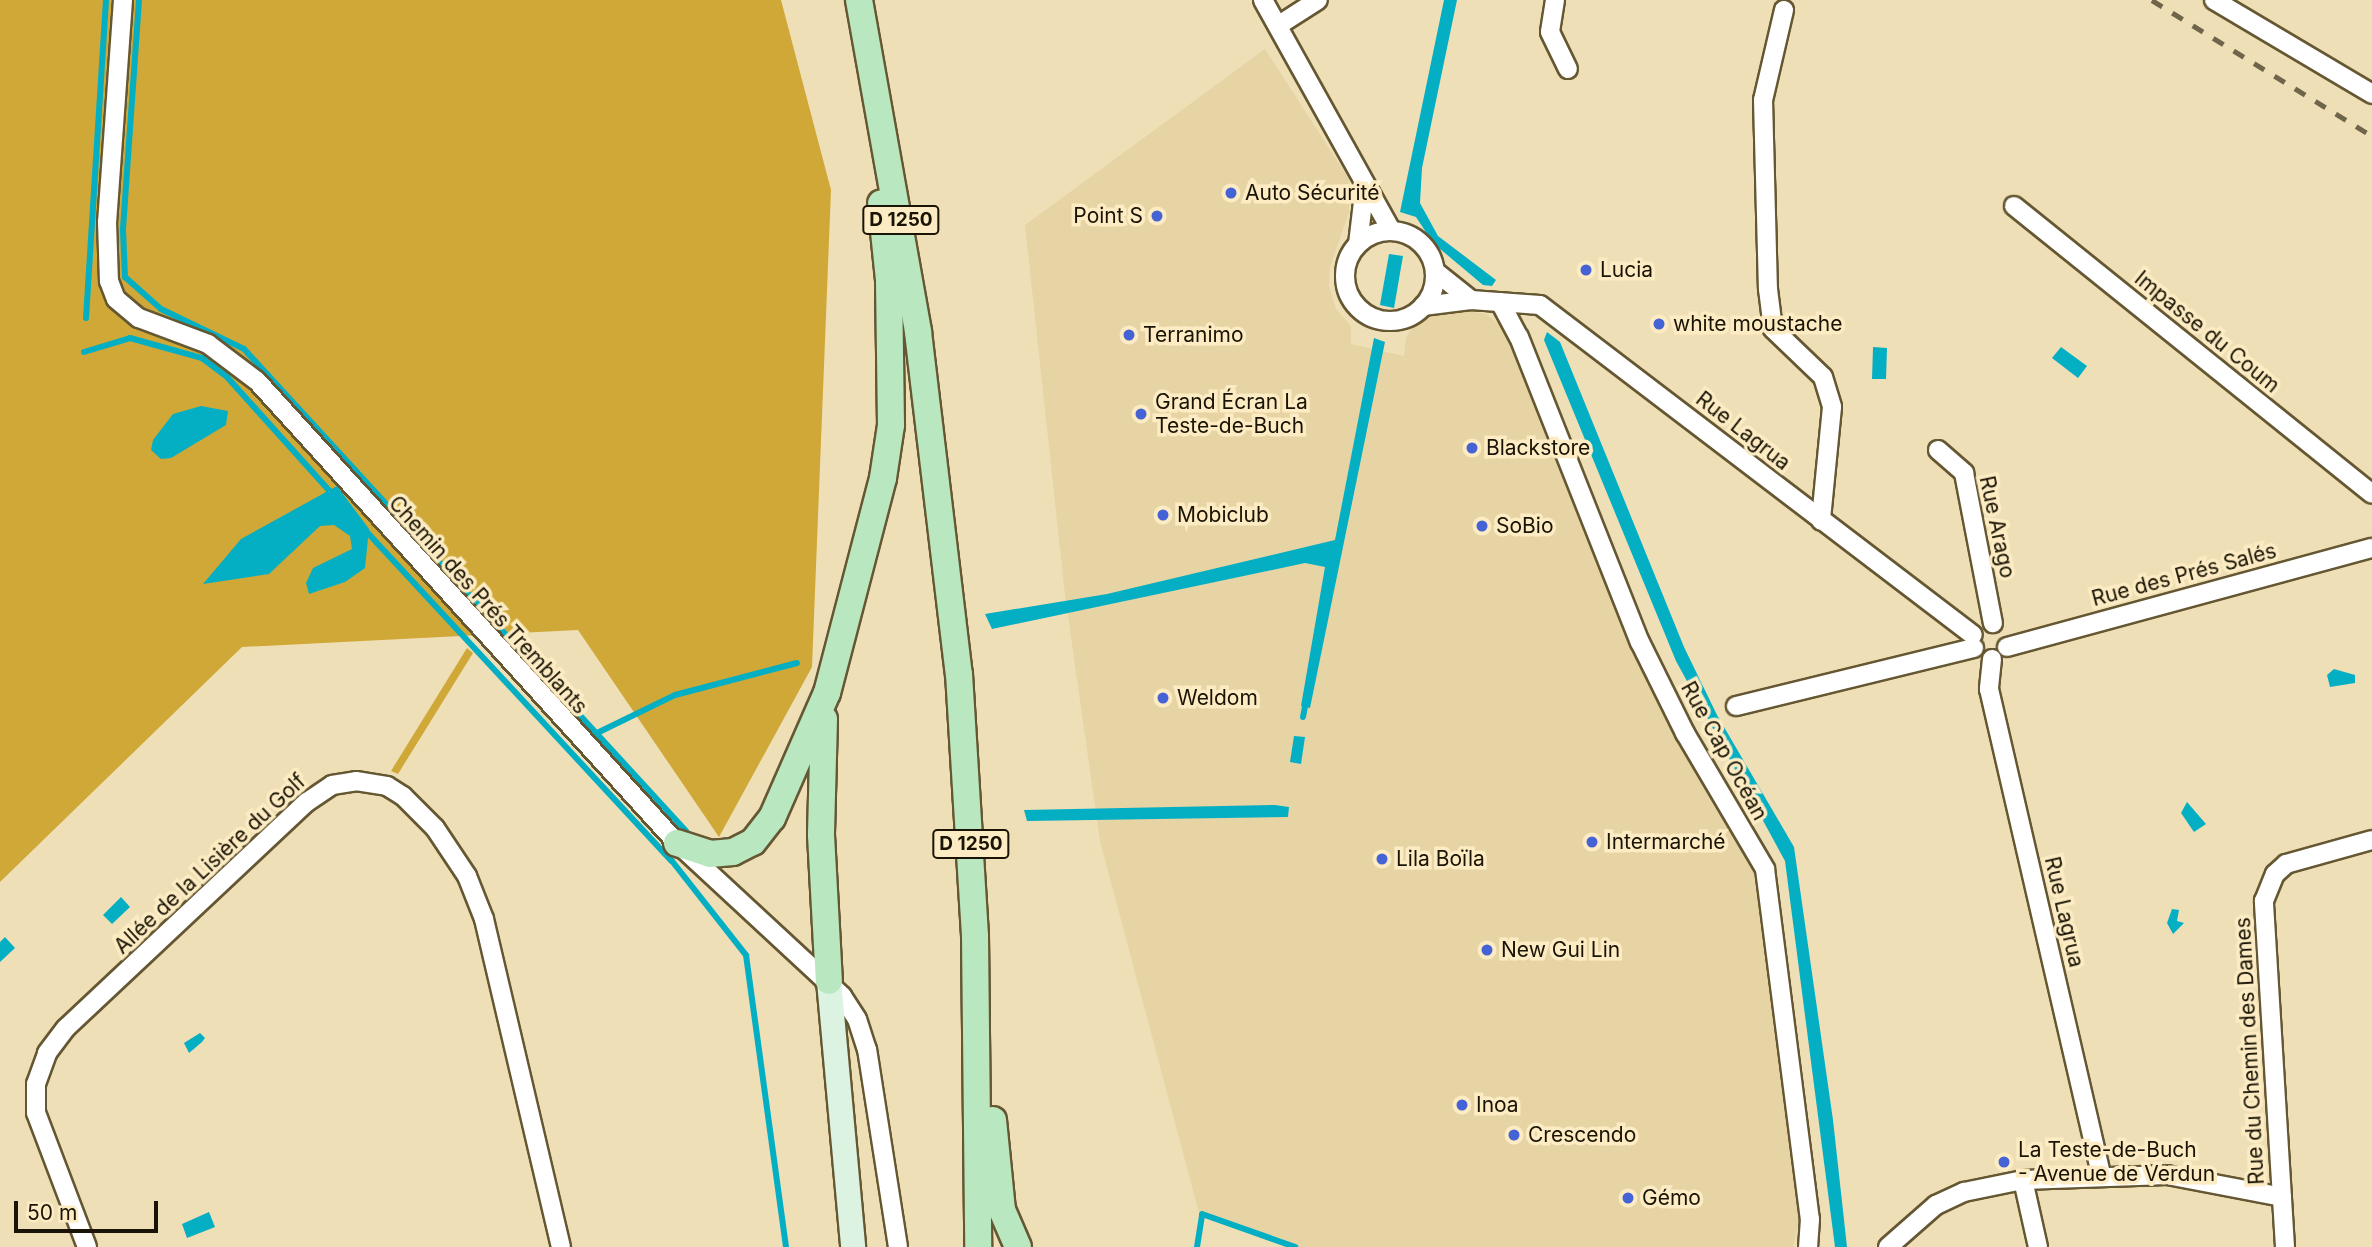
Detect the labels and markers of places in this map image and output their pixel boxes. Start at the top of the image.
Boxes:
place label: Auto Sécurité [1245,180,1379,206]
marker: Auto Sécurité [1223,185,1239,201]
place label: Point S [1073,203,1143,229]
marker: Point S [1149,208,1165,224]
place label: Lucia [1600,257,1653,283]
marker: Lucia [1578,262,1594,278]
place label: white moustache [1673,311,1842,337]
marker: white moustache [1651,316,1667,332]
place label: Terranimo [1143,322,1244,348]
marker: Terranimo [1121,327,1137,343]
place label: Grand Écran La Teste-de-Buch [1155,389,1308,439]
marker: Grand Écran La Teste-de-Buch [1133,406,1149,422]
place label: Blackstore [1486,435,1590,461]
marker: Blackstore [1464,440,1480,456]
place label: Mobiclub [1177,502,1269,528]
marker: Mobiclub [1155,507,1171,523]
place label: SoBio [1496,513,1553,539]
marker: SoBio [1474,518,1490,534]
place label: Weldom [1177,685,1258,711]
marker: Weldom [1155,690,1171,706]
place label: Intermarché [1606,829,1726,855]
marker: Intermarché [1584,834,1600,850]
place label: Lila Boïla [1396,846,1485,872]
marker: Lila Boïla [1374,851,1390,867]
place label: New Gui Lin [1501,937,1620,963]
marker: New Gui Lin [1479,942,1495,958]
place label: Inoa [1476,1092,1519,1118]
marker: Inoa [1454,1097,1470,1113]
place label: Crescendo [1528,1122,1636,1148]
marker: Crescendo [1506,1127,1522,1143]
place label: La Teste-de-Buch - Avenue de Verdun [2018,1137,2215,1187]
marker: La Teste-de-Buch - Avenue de Verdun [1996,1154,2012,1170]
place label: Gémo [1642,1185,1701,1211]
marker: Gémo [1620,1190,1636,1206]

